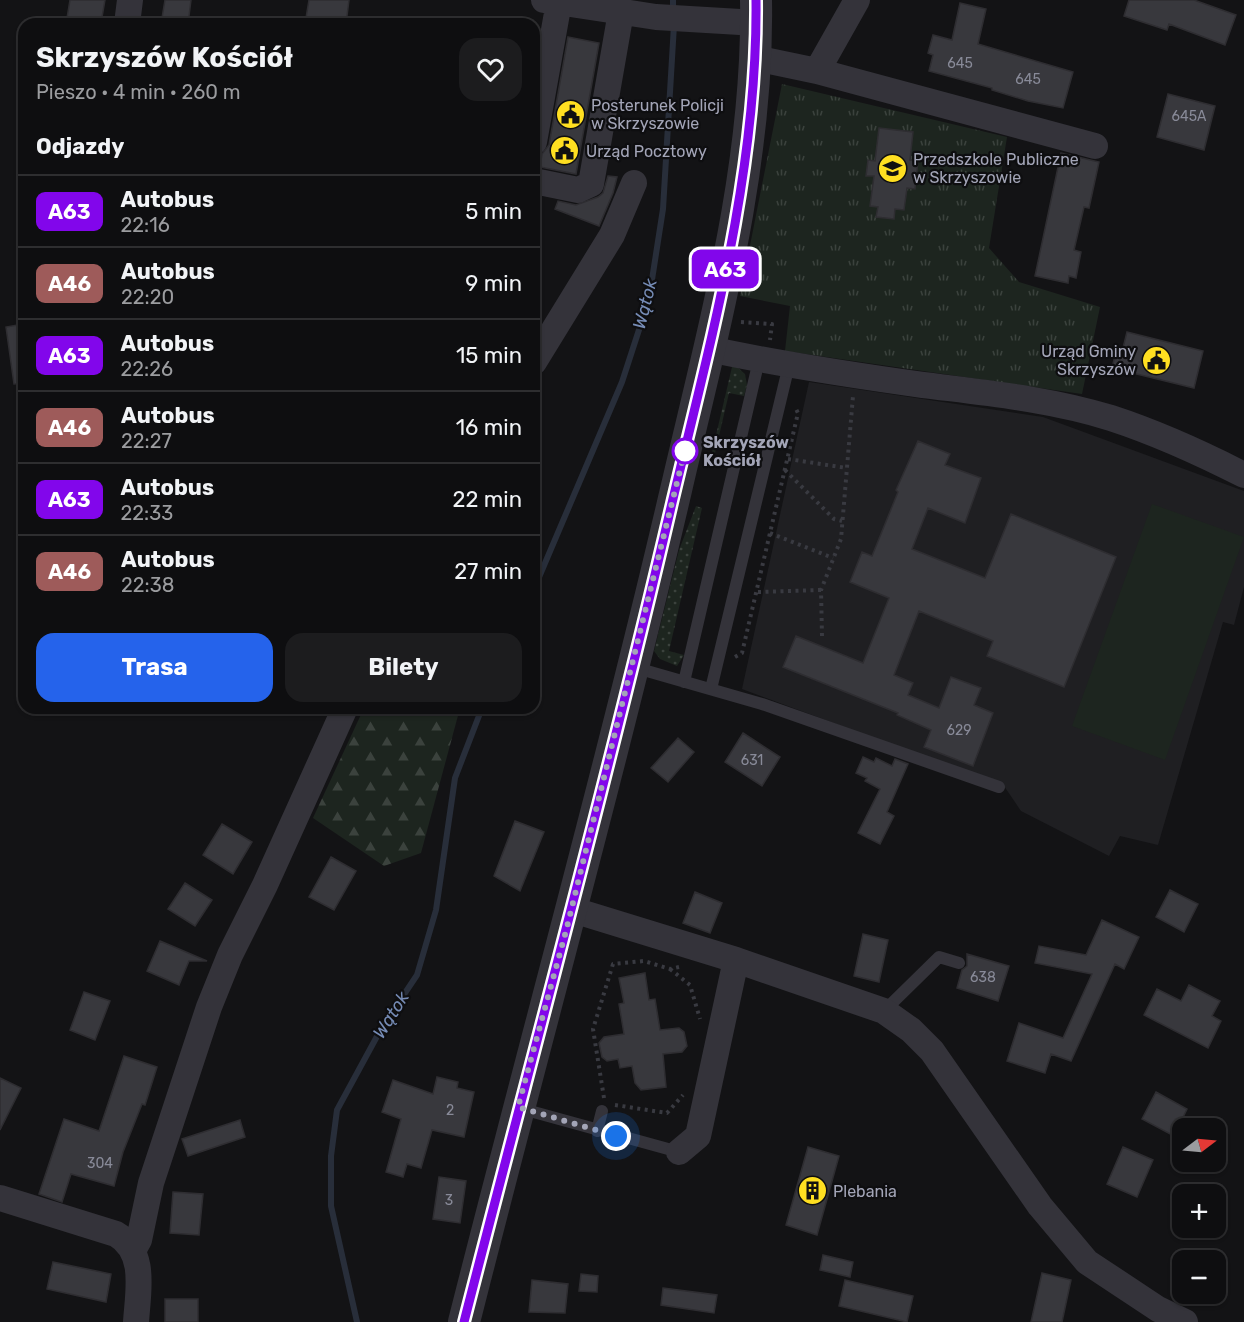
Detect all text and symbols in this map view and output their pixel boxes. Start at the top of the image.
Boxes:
button: heart [459,38,522,101]
text: Skrzyszów Kościół [36,41,293,74]
house number: 645 [947,55,973,72]
house number: 645 [1015,71,1041,88]
text: Pieszo · 4 min · 260 m [36,80,241,104]
place label: Posterunek Policji w Skrzyszowie [591,96,724,133]
public building icon: Posterunek Policji w Skrzyszowie [554,98,586,130]
house number: 645A [1172,108,1207,125]
text: Odjazdy [36,133,124,160]
public building icon: Urząd Pocztowy [549,135,581,167]
place label: Urząd Pocztowy [586,142,707,161]
place label: Przedszkole Publiczne w Skrzyszowie [913,150,1079,187]
school or university icon: Przedszkole Publiczne w Skrzyszowie [876,152,908,184]
text: Autobus [121,186,214,213]
text: 5 min [465,198,522,225]
text: A63 [48,199,91,224]
text: 22:16 [121,213,170,237]
line badge: A63 [690,250,760,288]
text: A63 [704,257,746,282]
text: Autobus [121,258,215,285]
text: 9 min [465,270,522,297]
text: A46 [48,271,91,296]
water label: Wątok [628,276,662,332]
text: 22:20 [121,285,174,309]
text: Autobus [121,330,214,357]
text: 15 min [456,342,522,369]
place label: Urząd Gminy Skrzyszów [1041,342,1136,379]
text: A63 [48,343,91,368]
public building icon: Urząd Gminy Skrzyszów [1141,344,1173,376]
text: 22:26 [121,357,173,381]
text: Autobus [121,402,215,429]
text: 16 min [456,414,522,441]
text: A46 [48,415,91,440]
text: 22:27 [121,429,172,453]
place label: Skrzyszów Kościół [703,433,789,470]
marker: Skrzyszów Kościół [672,438,698,464]
text: Autobus [121,474,214,501]
text: 22 min [453,486,522,513]
text: A63 [48,487,91,512]
text: 22:33 [121,501,173,525]
text: Autobus [121,546,215,573]
text: 27 min [454,558,522,585]
text: A46 [48,559,91,584]
text: 22:38 [121,573,174,597]
button: Trasa [36,633,273,702]
button: Bilety [285,633,522,702]
house number: 629 [947,722,971,739]
house number: 631 [741,752,763,769]
house number: 638 [970,969,996,986]
water label: Wątok [368,987,414,1043]
house number: 2 [446,1102,454,1119]
north arrow [1172,1118,1226,1172]
map controls [1172,1118,1226,1304]
your location [601,1121,631,1151]
house number: 304 [87,1155,113,1172]
building icon: Plebania [796,1175,828,1207]
place label: Plebania [833,1182,897,1201]
button: + [1172,1184,1226,1238]
house number: 3 [445,1192,453,1209]
button: − [1172,1250,1226,1304]

